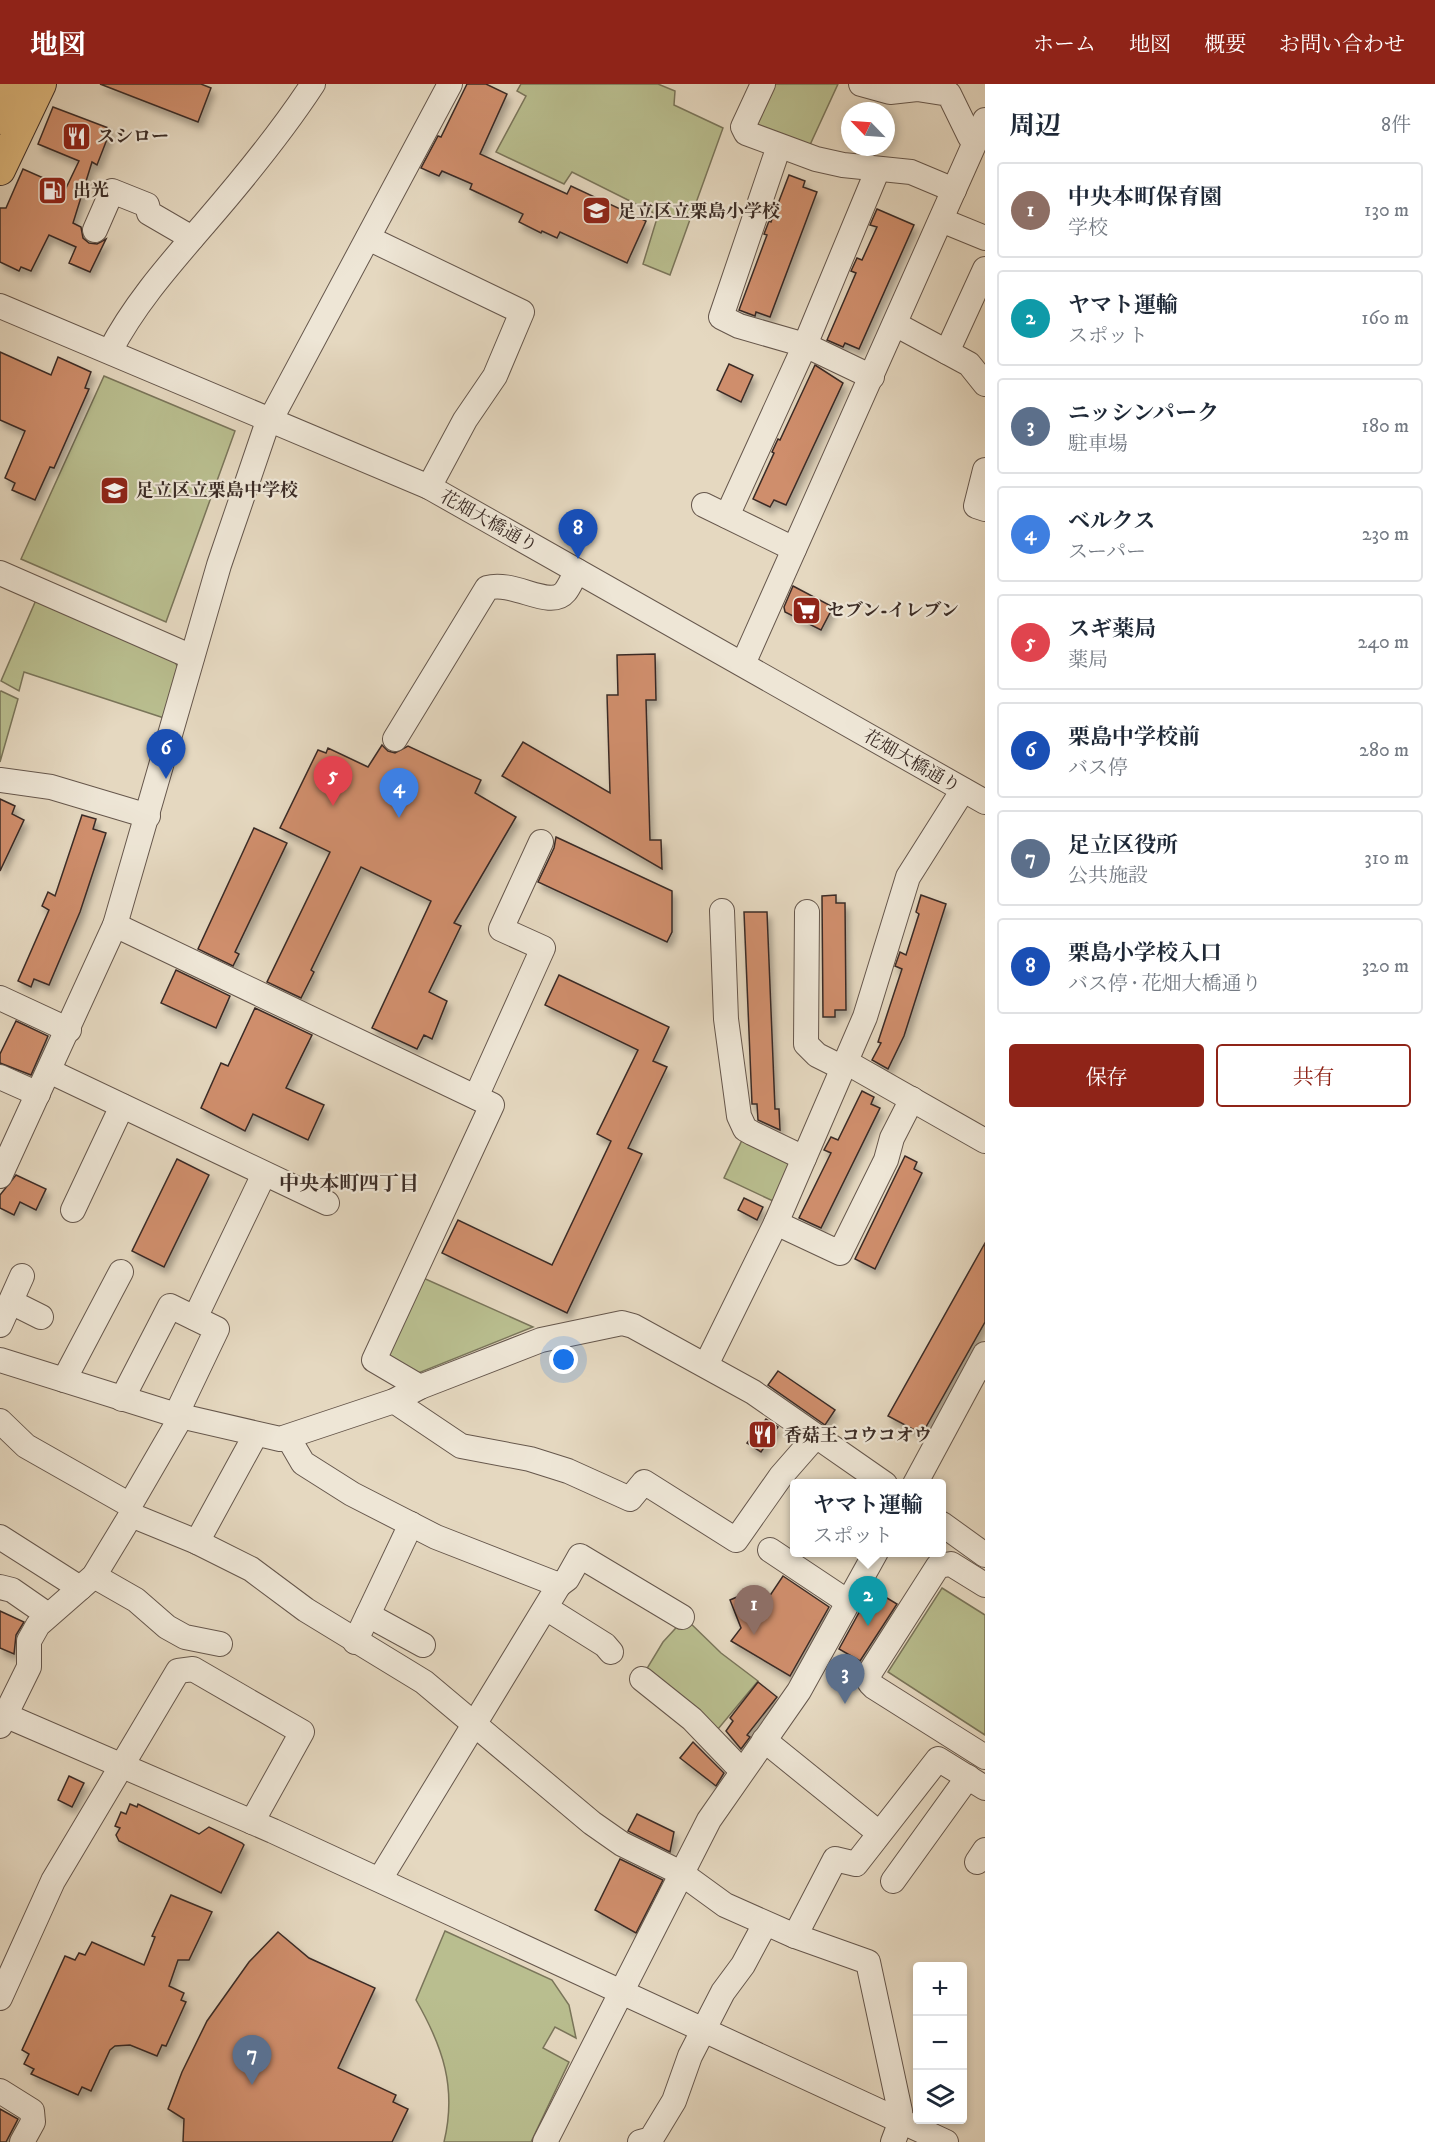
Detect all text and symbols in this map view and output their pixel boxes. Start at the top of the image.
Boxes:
text: 地図 [30,28,86,63]
text: ホーム [1033,32,1096,58]
text: 地図 [1129,32,1171,58]
text: 概要 [1204,32,1246,58]
text: お問い合わせ [1279,32,1405,58]
north arrow [841,102,895,156]
text: 周辺 [1009,110,1061,143]
text: 8件 [1381,113,1411,138]
restaurant icon: スシロー [60,120,92,152]
place label: スシロー [97,126,169,148]
fuel station icon: 出光 [36,174,68,206]
place label: 出光 [73,180,109,202]
text: 中央本町保育園 [1068,184,1222,211]
school or university icon: 足立区立栗島小学校 [581,195,613,227]
text: 1 [1027,198,1034,223]
text: 130 m [1364,198,1409,223]
place label: 足立区立栗島小学校 [618,201,780,223]
text: 学校 [1068,216,1108,241]
text: ヤマト運輸 [1068,292,1178,319]
text: 2 [1026,306,1035,331]
text: 160 m [1361,306,1409,331]
text: スポット [1068,324,1148,349]
text: ニッシンパーク [1068,400,1219,427]
text: 3 [1027,414,1034,439]
text: 180 m [1362,414,1409,439]
text: 駐車場 [1068,432,1128,457]
school or university icon: 足立区立栗島中学校 [99,474,131,506]
place label: 足立区立栗島中学校 [136,480,298,502]
street label: 花畑大橋通り [436,486,541,558]
text: ベルクス [1068,508,1155,535]
pin: 8 [558,510,598,559]
text: 4 [1025,522,1036,547]
text: 230 m [1362,522,1409,547]
text: スーパー [1068,540,1146,565]
supermarket icon: セブン-イレブン [790,594,822,626]
place label: セブン-イレブン [827,600,959,622]
text: スギ薬局 [1068,616,1156,643]
text: 5 [1026,630,1035,655]
text: 240 m [1358,630,1409,655]
text: 薬局 [1068,648,1108,673]
text: 栗島中学校前 [1068,724,1200,751]
street label: 花畑大橋通り [859,725,964,798]
pin: 6 [146,730,186,779]
text: 6 [1025,738,1036,763]
text: 280 m [1359,738,1409,763]
pin: 5 [314,756,352,806]
text: バス停 [1068,756,1128,781]
pin: 4 [380,768,418,818]
text: 足立区役所 [1068,832,1178,859]
text: 7 [1025,846,1036,871]
text: 310 m [1364,846,1409,871]
text: 公共施設 [1068,864,1148,889]
text: 栗島小学校入口 [1068,940,1222,967]
text: 8 [1025,954,1036,979]
text: 320 m [1362,954,1409,979]
text: バス停 · 花畑大橋通り [1068,972,1261,997]
button: 保存 [1009,1044,1204,1107]
button: 共有 [1216,1044,1411,1107]
district label: 中央本町四丁目 [279,1172,419,1197]
your location [549,1345,578,1374]
restaurant icon: 香菇王 コウコオウ [747,1419,779,1451]
place label: 香菇王 コウコオウ [784,1425,932,1447]
popup [790,1479,946,1557]
text: ヤマト運輸 [813,1492,923,1519]
text: スポット [813,1524,893,1549]
pin: 2 [848,1576,888,1626]
pin: 1 [734,1586,774,1635]
pin: 3 [826,1654,864,1704]
map controls [913,1962,967,2124]
button: + [913,1962,967,2016]
button: − [913,2016,967,2070]
pin: 7 [232,2036,272,2085]
button: layers [913,2070,967,2124]

